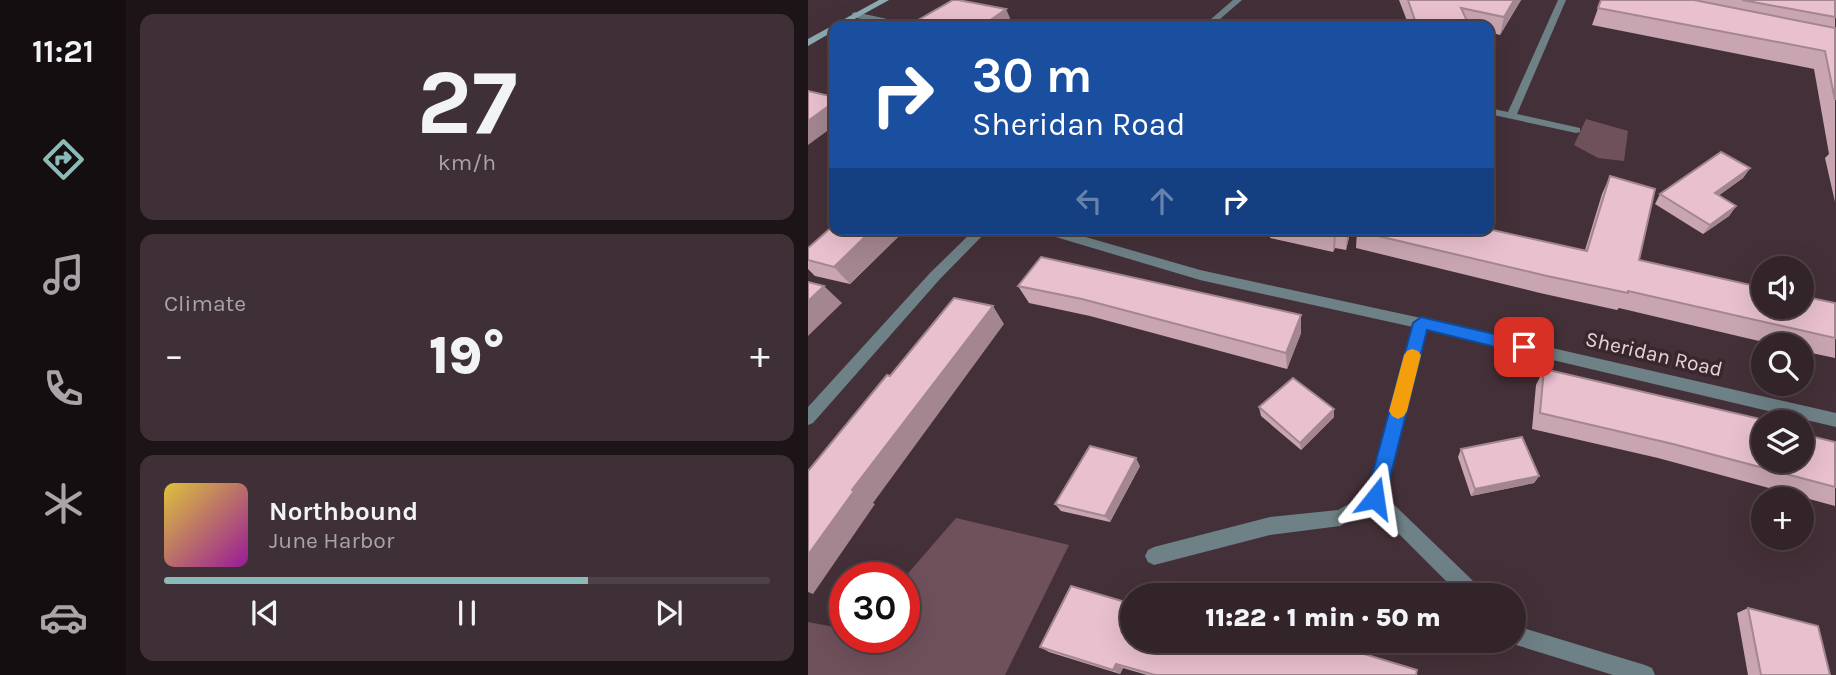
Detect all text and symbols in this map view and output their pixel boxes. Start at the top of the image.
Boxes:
text: 11:21 [32,33,94,70]
text: 30 m [972,47,1092,104]
icon: right [857,49,948,140]
text: 27 [417,50,517,156]
text: Sheridan Road [972,106,1185,143]
icon: directions [39,135,88,184]
text: km/h [438,149,496,176]
icon: left [1070,182,1108,220]
icon: ahead [1143,182,1181,220]
icon: right [1216,182,1254,220]
icon: music [39,250,88,299]
map controls [1751,256,1814,550]
button: sound [1751,256,1814,319]
text: Climate [164,290,246,317]
pin [1494,317,1554,377]
text: 19° [429,325,505,386]
street label: Sheridan Road [1583,327,1725,381]
icon: arrive [1505,328,1543,366]
text: − [164,333,184,378]
text: + [750,333,770,378]
button: search [1751,333,1814,396]
icon: phone [39,364,88,413]
button: layers [1751,410,1814,473]
position arrow [1338,461,1412,535]
icon: climate [39,479,88,528]
button: + [1751,487,1814,550]
text: Northbound [269,496,418,527]
text: June Harbor [269,527,394,554]
speed limit sign: 30 [829,562,920,653]
icon: car [39,593,88,642]
icon: previous [246,594,284,632]
icon: pause [448,594,486,632]
icon: next [650,594,688,632]
text: 11:22 · 1 min · 50 m [1205,602,1441,633]

